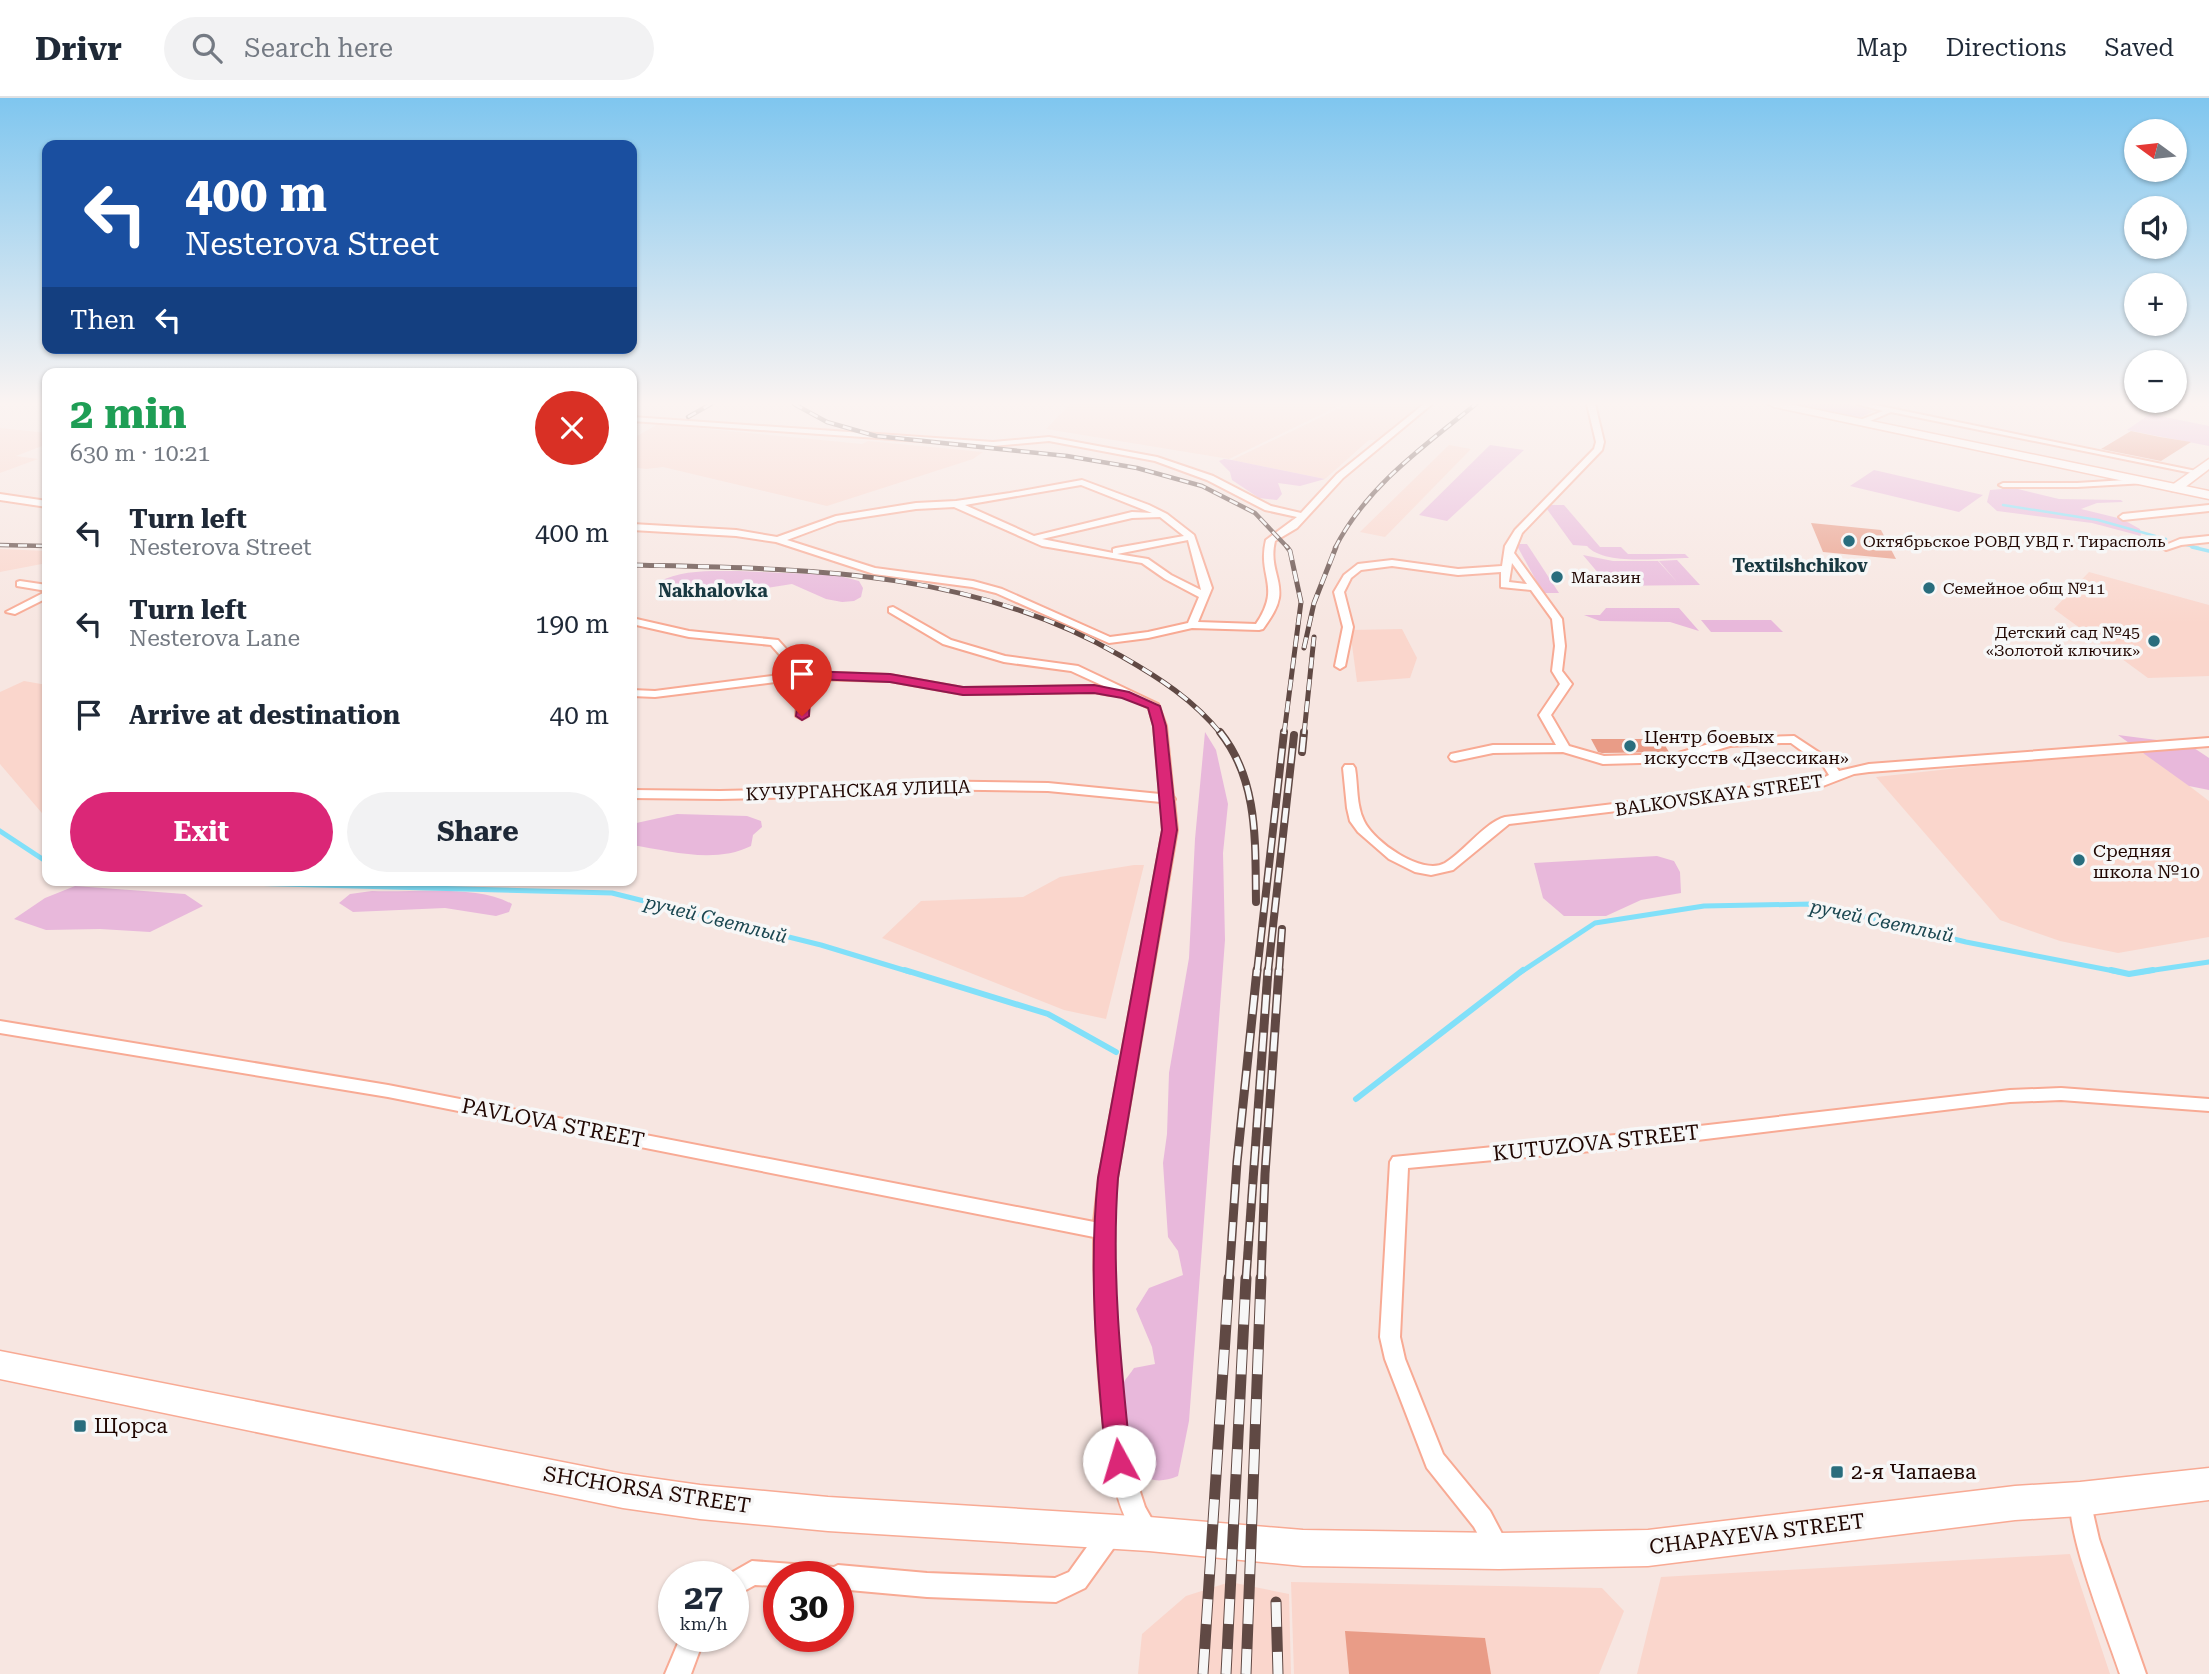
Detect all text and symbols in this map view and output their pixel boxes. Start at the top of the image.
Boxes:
search box [164,17,654,80]
text: Drivr [35,29,122,68]
icon: search [188,29,226,67]
text: Search here [244,33,393,63]
text: Map [1856,34,1908,62]
text: Directions [1946,34,2066,62]
text: Saved [2104,34,2174,62]
north arrow [2124,119,2188,182]
map controls [2124,119,2187,413]
text: 400 m [185,166,327,223]
icon: left [70,168,161,259]
button: sound [2124,196,2187,259]
text: Nesterova Street [185,225,439,263]
button: + [2124,273,2187,336]
icon: left [149,301,187,339]
text: Then [70,305,135,335]
button: − [2124,350,2187,413]
text: 2 min [70,389,187,438]
button: close [535,391,609,465]
text: 630 m · 10:21 [70,440,210,467]
text: Turn left [129,504,247,534]
icon: left [70,514,108,552]
text: 400 m [535,518,609,548]
place label: Октябрьское РОВД УВД г. Тирасполь [1863,532,2166,551]
marker: Октябрьское РОВД УВД г. Тирасполь [1841,533,1857,549]
text: Nesterova Street [129,534,312,561]
district label: Textilshchikov [1732,555,1868,576]
place label: Магазин [1571,568,1641,587]
marker: Магазин [1549,569,1565,585]
place label: Семейное общ №11 [1943,579,2105,598]
district label: Nakhalovka [658,580,768,601]
marker: Семейное общ №11 [1921,580,1937,596]
text: Turn left [129,595,247,625]
icon: left [70,605,108,643]
text: 190 m [535,609,609,639]
place label: Детский сад №45 «Золотой ключик» [1986,623,2140,660]
text: Nesterova Lane [129,625,300,652]
marker: Детский сад №45 «Золотой ключик» [2146,633,2162,649]
pin [772,644,832,716]
icon: arrive [783,655,821,693]
icon: arrive [70,696,108,734]
text: Arrive at destination [129,700,400,730]
text: 40 m [550,700,609,730]
place label: Центр боевых искусств «Дзессикан» [1644,726,1849,768]
marker: Центр боевых искусств «Дзессикан» [1622,738,1638,754]
street label: BALKOVSKAYA STREET [1614,770,1824,820]
street label: КУЧУРГАНСКАЯ УЛИЦА [745,776,971,804]
button: Exit [70,792,333,872]
button: Share [347,792,609,872]
place label: Средняя школа №10 [2093,840,2200,882]
marker: Средняя школа №10 [2071,852,2087,868]
water label: ручей Светлый [640,890,790,948]
water label: ручей Светлый [1806,894,1956,947]
street label: PAVLOVA STREET [460,1094,646,1152]
street label: KUTUZOVA STREET [1492,1120,1700,1166]
place label: Щорса [94,1414,168,1438]
marker: Щорса [72,1418,88,1434]
position arrow [1082,1424,1156,1498]
place label: 2-я Чапаева [1851,1460,1977,1484]
street label: SHCHORSA STREET [542,1462,752,1518]
marker: 2-я Чапаева [1829,1464,1845,1480]
street label: CHAPAYEVA STREET [1648,1509,1866,1559]
speed limit sign: 30 [763,1561,854,1652]
text: 27 [684,1577,723,1618]
text: km/h [679,1613,728,1634]

